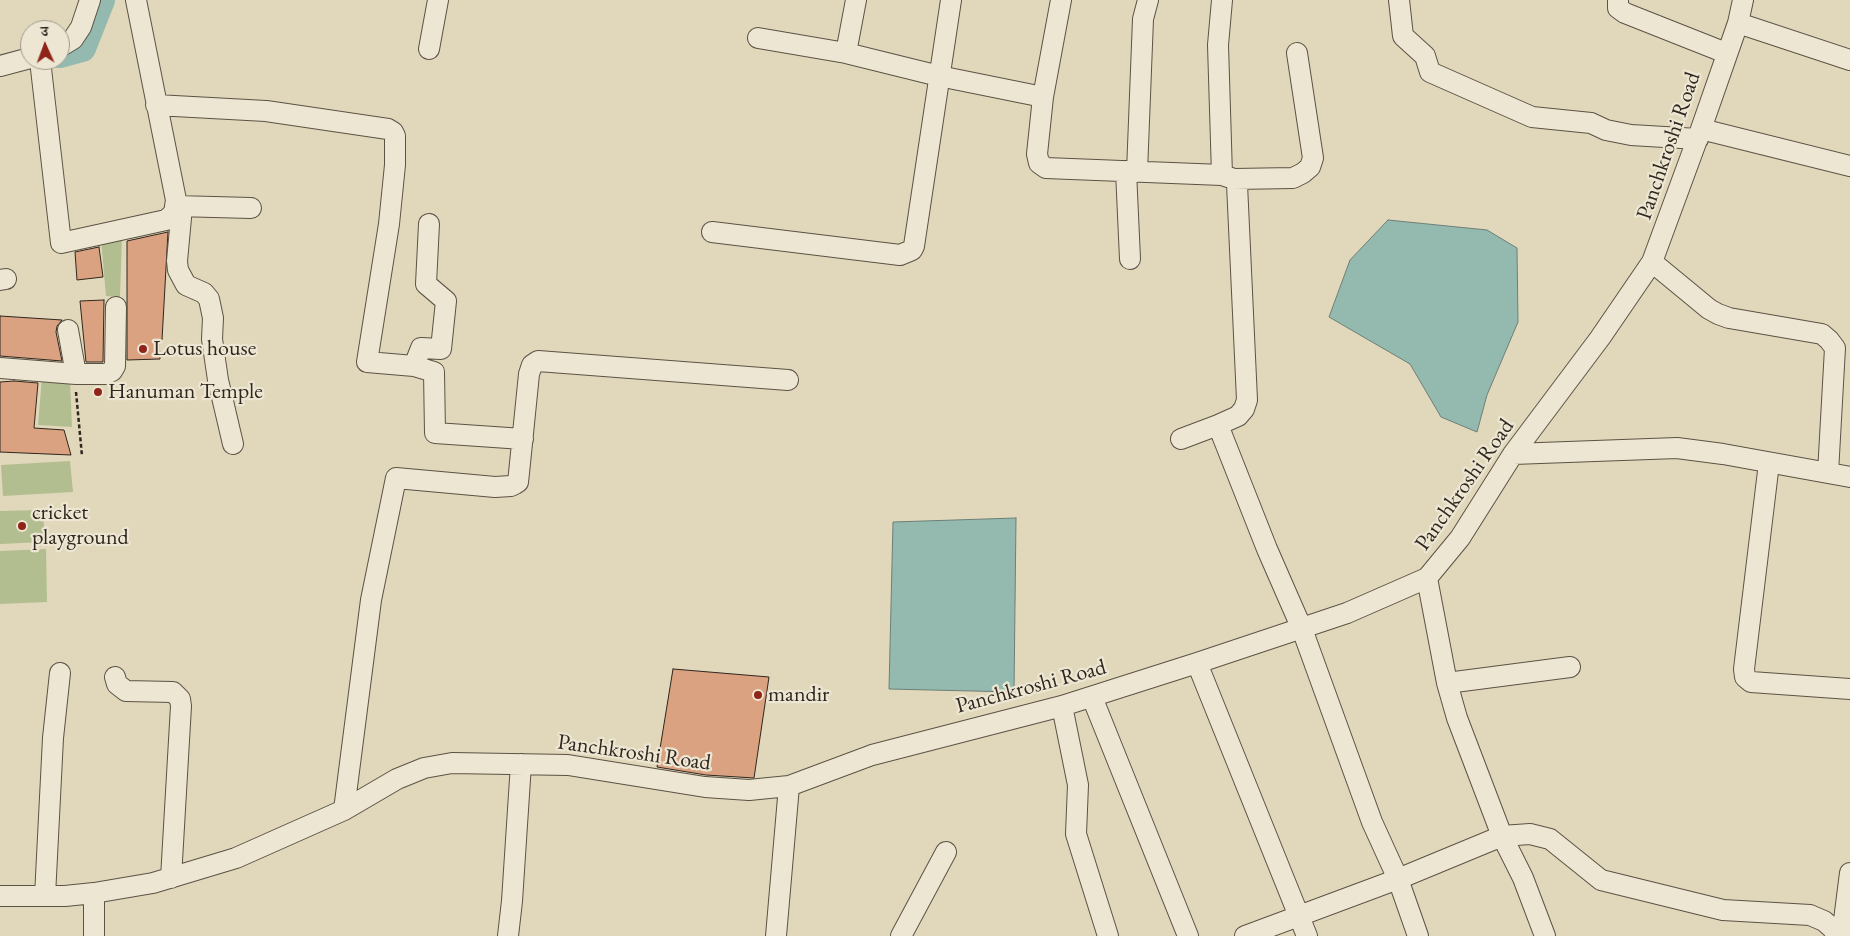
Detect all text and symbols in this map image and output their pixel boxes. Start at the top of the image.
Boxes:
north arrow [20,20,70,70]
text: उ [41,22,48,40]
street label: Panchkroshi Road [1631,69,1707,223]
place label: Lotus house [153,336,256,362]
marker: Lotus house [137,343,149,355]
place label: Hanuman Temple [108,379,263,405]
marker: Hanuman Temple [92,386,104,398]
street label: Panchkroshi Road [1410,414,1520,556]
place label: cricket playground [32,500,129,552]
marker: cricket playground [16,520,28,532]
street label: Panchkroshi Road [953,654,1109,720]
place label: mandir [768,682,829,708]
marker: mandir [752,689,764,701]
street label: Panchkroshi Road [556,729,712,777]

